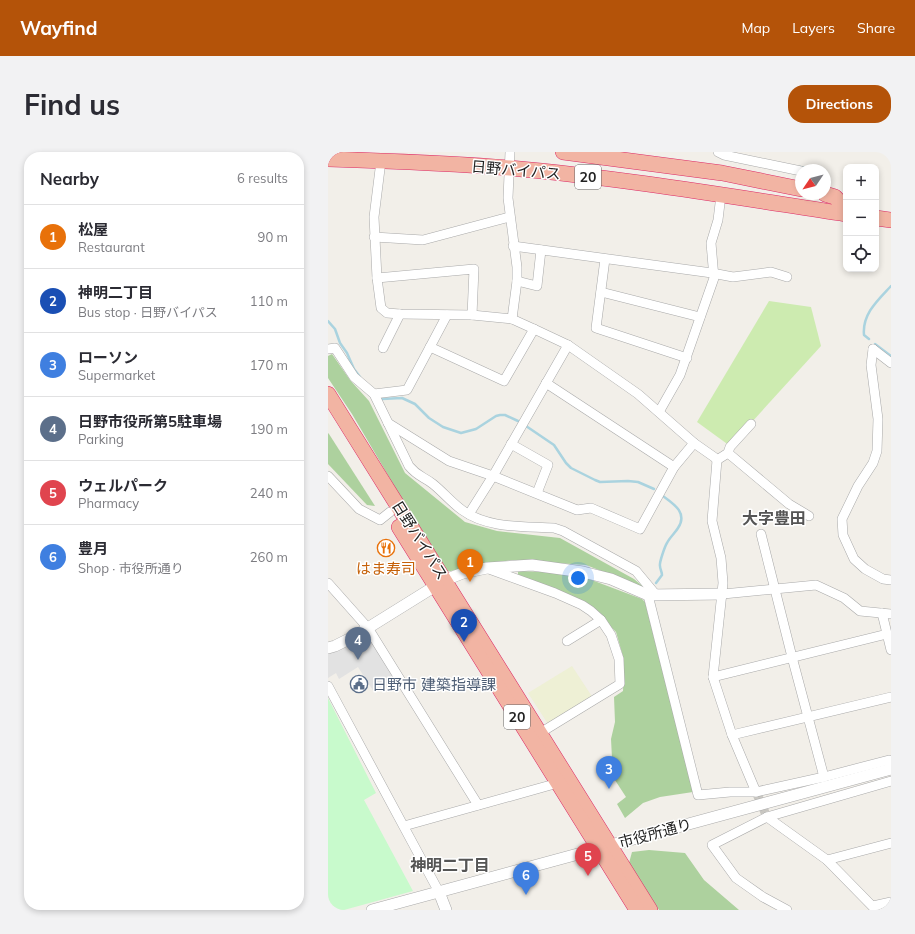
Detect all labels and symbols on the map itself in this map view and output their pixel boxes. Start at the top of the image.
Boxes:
street label: 日野バイパス [470,157,562,183]
north arrow [795,164,831,200]
road number: 20 [575,165,601,189]
street label: 日野バイパス [388,497,452,583]
district label: 大字豊田 [742,508,806,528]
restaurant icon: はま寿司 [376,538,396,558]
pin: 1 [457,549,483,582]
place label: はま寿司 [356,559,416,578]
your location [568,568,588,588]
pin: 2 [451,609,477,642]
pin: 4 [345,627,371,660]
public building icon: 日野市 建築指導課 [349,674,369,694]
place label: 日野市 建築指導課 [372,675,496,694]
road number: 20 [504,705,530,729]
pin: 3 [596,756,622,789]
street label: 市役所通り [616,814,694,852]
pin: 5 [575,843,601,876]
district label: 神明二丁目 [410,855,490,875]
pin: 6 [513,862,539,895]

